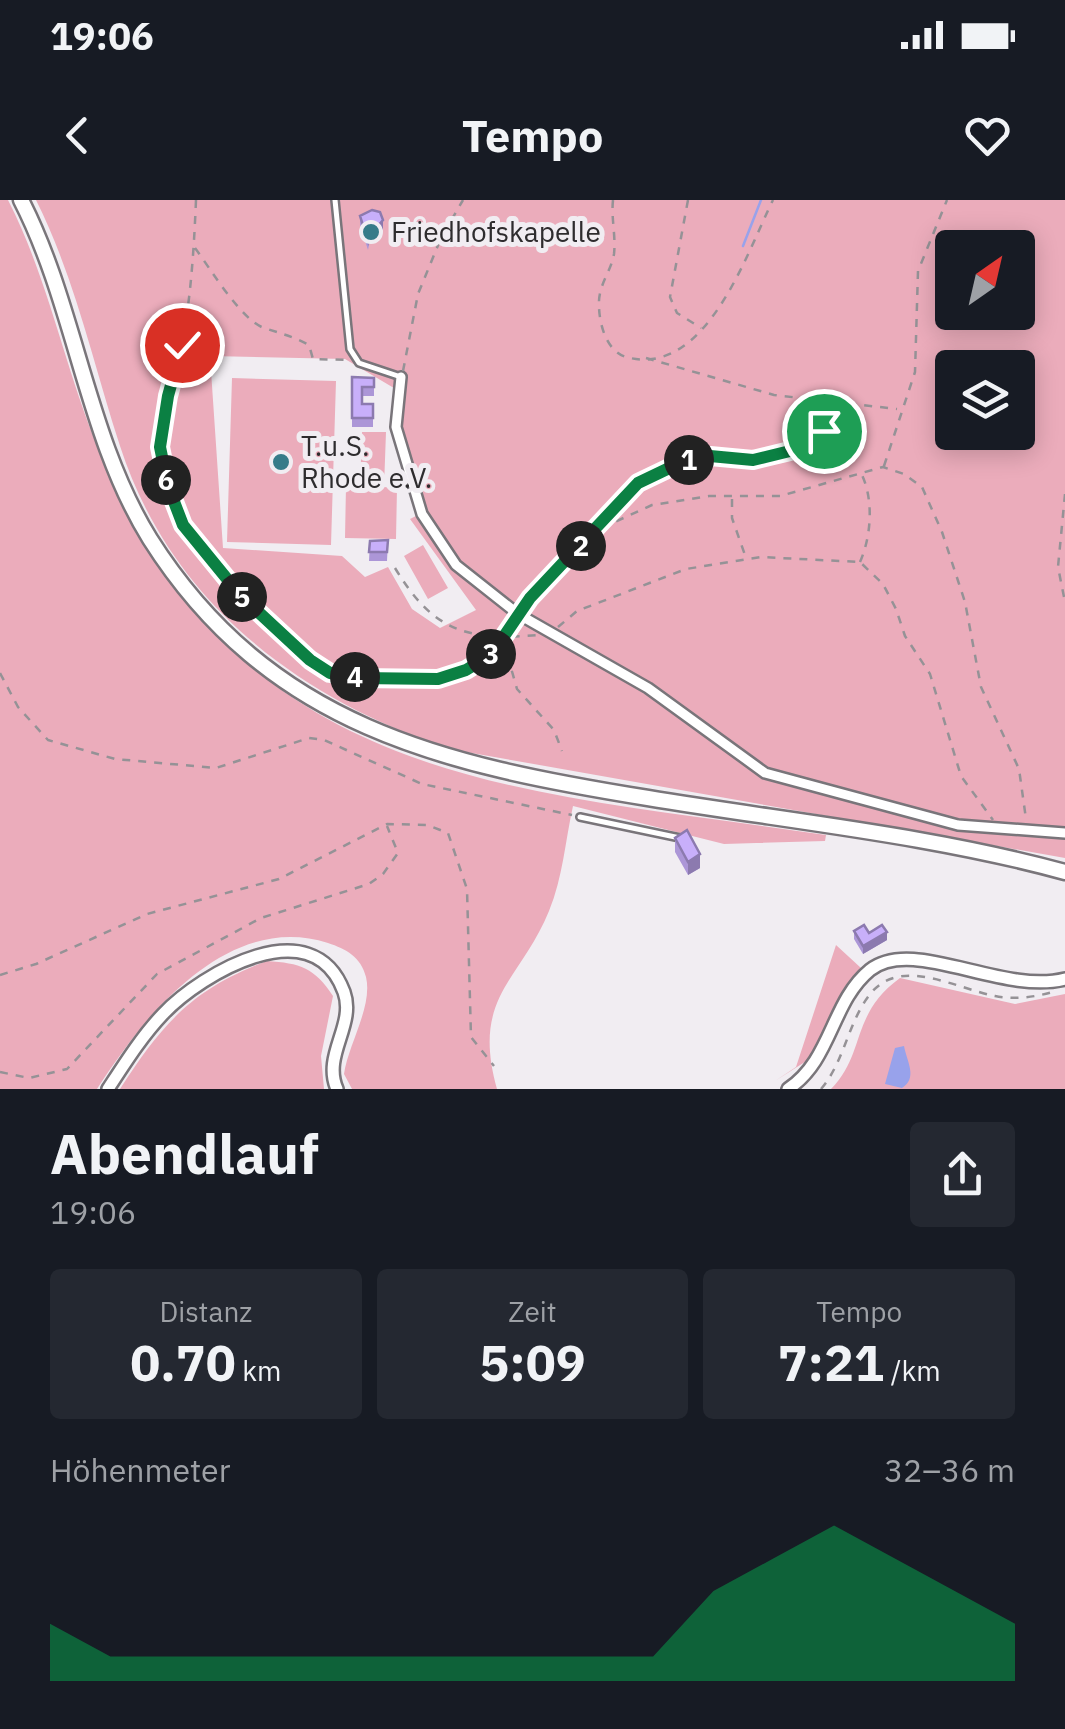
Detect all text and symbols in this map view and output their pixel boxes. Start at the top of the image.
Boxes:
text: 19:06 [50,11,154,60]
text: Tempo [462,106,603,164]
icon: back [50,108,105,163]
icon: heart [960,108,1015,163]
place label: Friedhofskapelle [391,213,601,250]
marker: Friedhofskapelle [360,221,382,243]
north arrow [935,230,1035,330]
map controls [935,230,1035,450]
pin [140,303,225,388]
icon: check [155,318,210,373]
button: layers [935,350,1035,450]
pin [782,389,867,474]
icon: arrive [797,404,852,459]
place label: T.u.S. Rhode e.V. [301,427,432,496]
pin: 1 [664,435,714,485]
text: 1 [681,441,697,478]
marker: T.u.S. Rhode e.V. [270,451,292,473]
pin: 6 [141,455,191,505]
text: 6 [158,461,174,498]
pin: 2 [556,521,606,571]
text: 2 [573,527,589,564]
pin: 5 [217,572,267,622]
text: 5 [234,578,250,615]
pin: 3 [466,629,516,679]
text: 3 [483,635,499,672]
pin: 4 [330,652,380,702]
text: 4 [347,658,363,695]
text: Abendlauf [50,1118,319,1189]
button: share [910,1122,1015,1227]
text: 19:06 [50,1191,136,1233]
text: Distanz [159,1293,252,1330]
text: Zeit [508,1293,557,1330]
text: Tempo [816,1293,902,1330]
text: 0.70 [130,1330,236,1395]
text: 5:09 [479,1330,586,1395]
text: 7:21 [778,1330,884,1395]
text: km [236,1352,281,1389]
text: /km [884,1352,941,1389]
text: Höhenmeter [50,1449,230,1491]
text: 32–36 m [884,1449,1015,1491]

